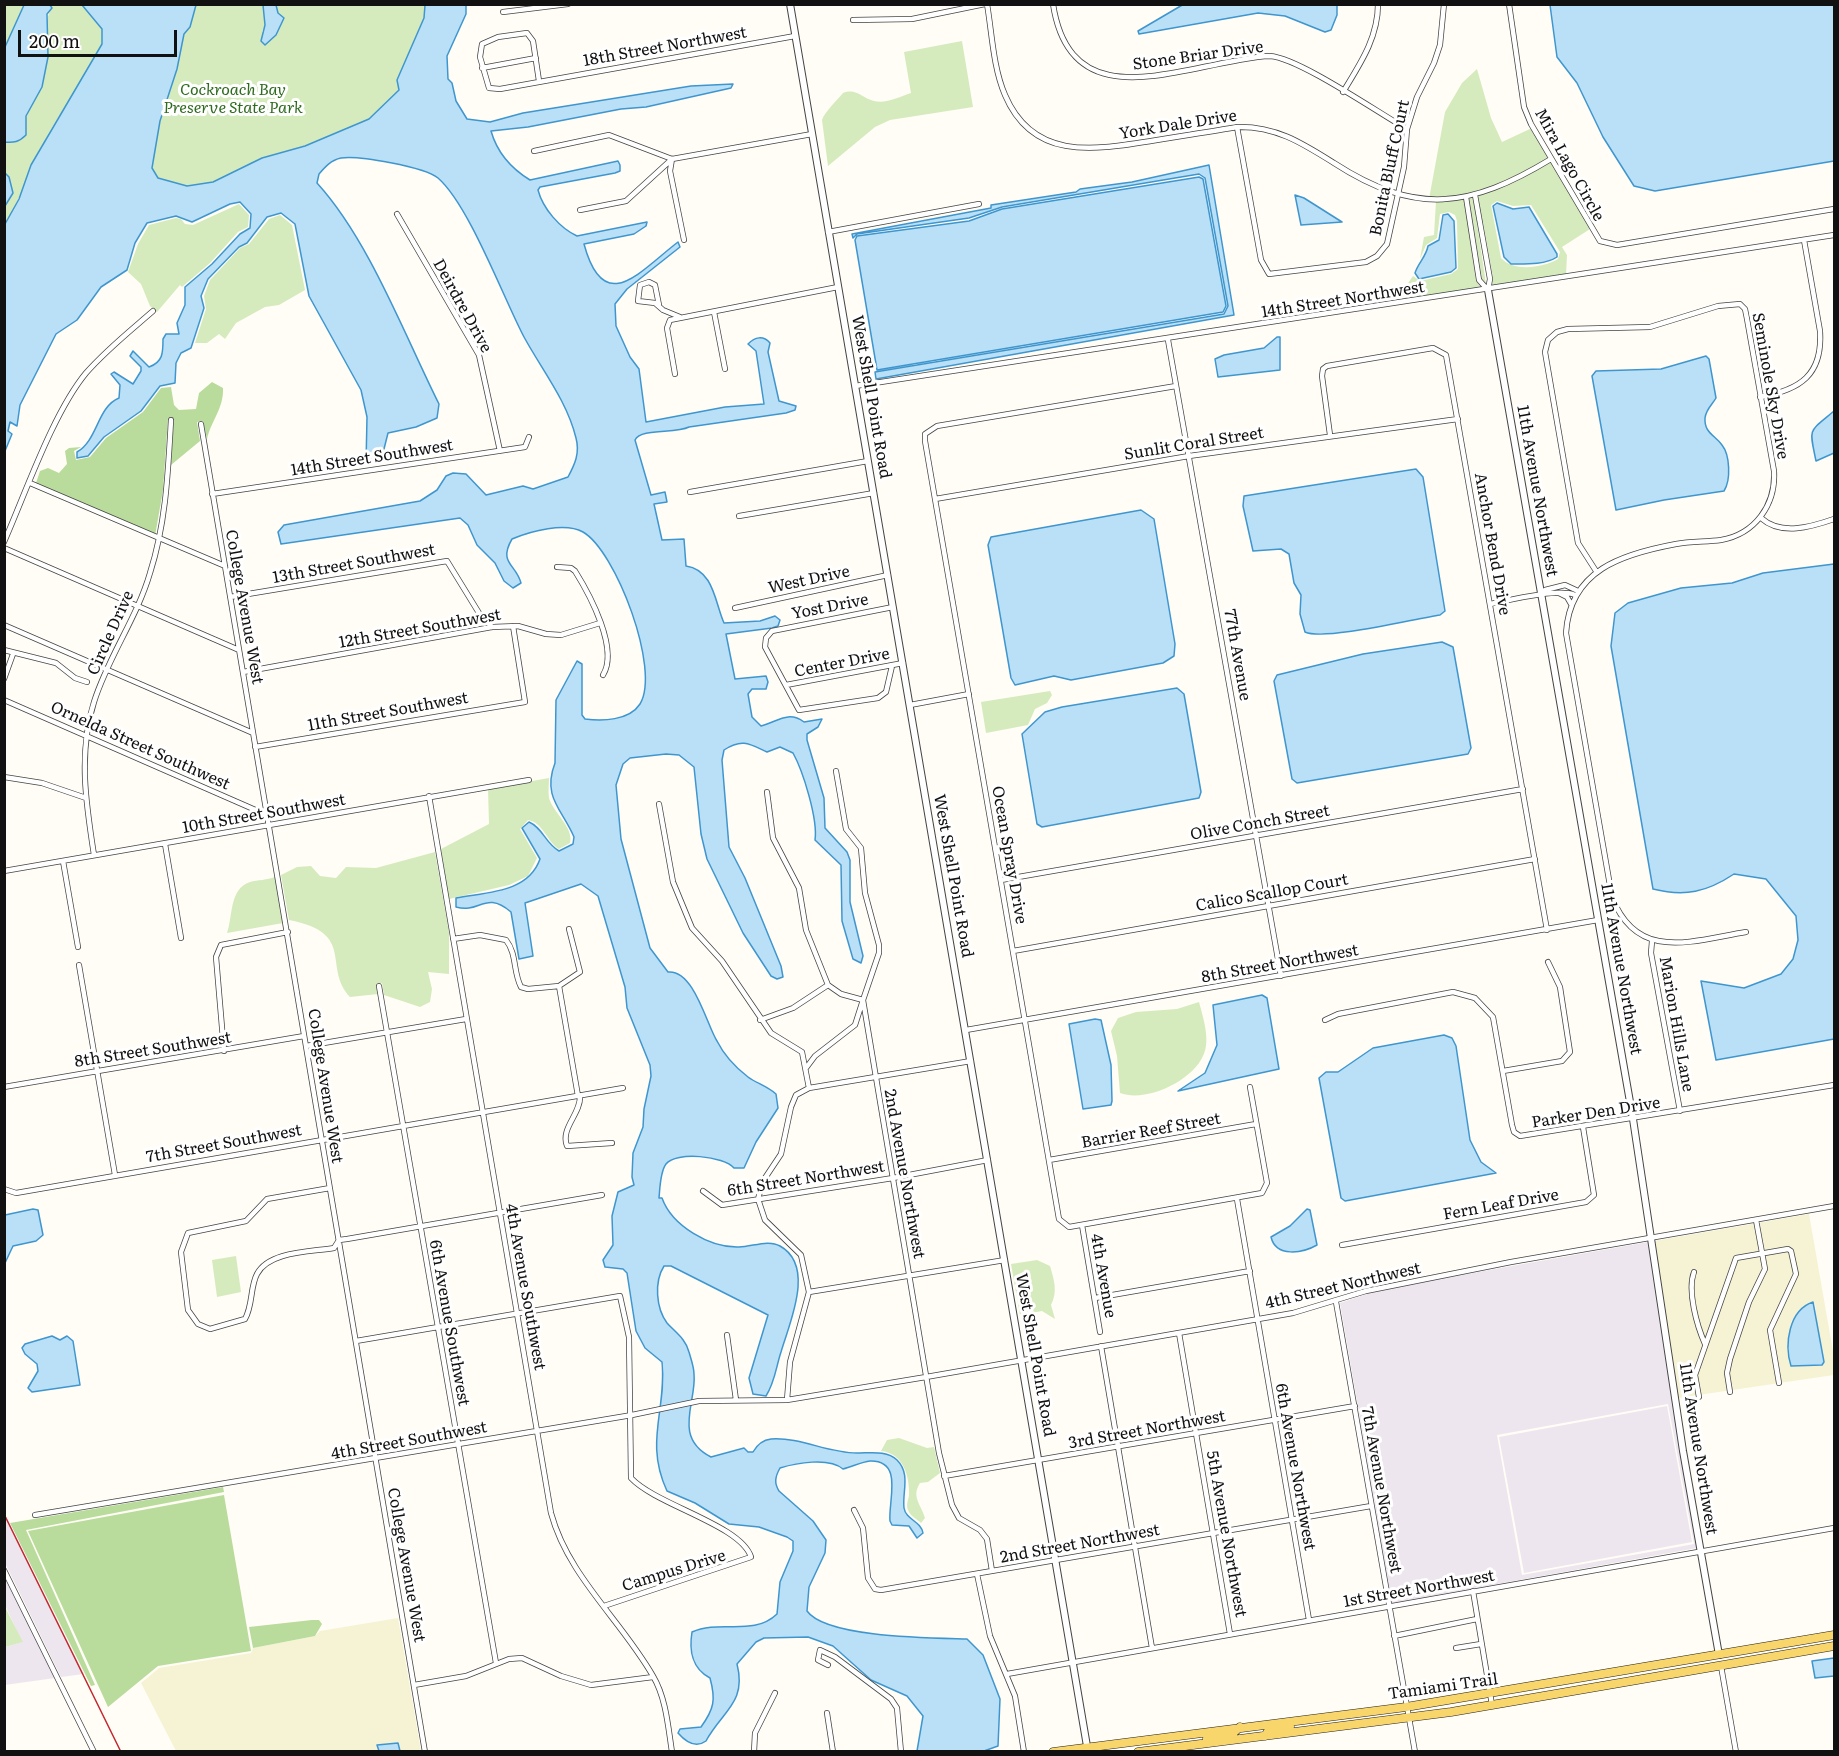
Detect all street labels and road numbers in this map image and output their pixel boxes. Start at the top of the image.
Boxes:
street label: 18th Street Northwest [582,23,748,71]
street label: Stone Briar Drive [1131,37,1265,75]
street label: Bonita Bluff Court [1366,98,1414,238]
street label: Mira Lago Circle [1530,105,1608,225]
street label: York Dale Drive [1118,106,1238,144]
street label: Deirdre Drive [428,256,496,356]
street label: 14th Street Northwest [1260,278,1426,322]
street label: Seminole Sky Drive [1748,311,1792,461]
street label: West Shell Point Road [847,314,895,480]
street label: 11th Avenue Northwest [1512,404,1562,578]
street label: Sunlit Coral Street [1123,423,1265,465]
street label: 14th Street Southwest [289,436,455,480]
street label: Anchor Bend Drive [1470,471,1514,617]
street label: College Avenue West [221,528,267,686]
street label: 13th Street Southwest [271,540,437,588]
street label: West Drive [766,562,852,598]
street label: Circle Drive [84,588,138,678]
street label: Yost Drive [790,590,870,624]
street label: 12th Street Southwest [338,605,502,653]
street label: 77th Avenue [1220,608,1254,702]
street label: Center Drive [793,644,891,682]
street label: 11th Street Southwest [306,688,470,736]
street label: Ornelda Street Southwest [47,698,233,794]
street label: Ocean Spray Drive [987,785,1031,925]
street label: 10th Street Southwest [181,790,347,838]
street label: West Shell Point Road [929,793,977,959]
street label: Olive Conch Street [1189,801,1331,845]
street label: Calico Scallop Court [1194,870,1350,916]
street label: 11th Avenue Northwest [1596,882,1646,1056]
street label: 8th Street Northwest [1200,941,1360,987]
street label: Marion Hills Lane [1655,955,1697,1093]
street label: College Avenue West [303,1007,347,1165]
street label: 8th Street Southwest [73,1028,233,1072]
street label: 2nd Avenue Northwest [880,1088,928,1260]
street label: Parker Den Drive [1530,1093,1662,1133]
street label: Barrier Reef Street [1080,1109,1222,1153]
street label: 7th Street Southwest [145,1121,303,1167]
street label: 6th Street Northwest [726,1157,886,1201]
street label: Fern Leaf Drive [1442,1185,1560,1225]
street label: 4th Avenue Southwest [501,1202,549,1372]
street label: 4th Avenue [1086,1232,1120,1320]
street label: 6th Avenue Southwest [425,1238,473,1408]
street label: 4th Street Northwest [1263,1259,1423,1313]
street label: West Shell Point Road [1011,1272,1059,1438]
street label: 11th Avenue Northwest [1675,1362,1721,1536]
street label: 6th Avenue Northwest [1271,1382,1319,1552]
street label: 7th Avenue Northwest [1357,1405,1405,1575]
street label: 3rd Street Northwest [1067,1407,1227,1453]
street label: 4th Street Southwest [329,1418,489,1464]
street label: 5th Avenue Northwest [1202,1449,1250,1619]
street label: College Avenue West [383,1486,429,1644]
street label: 2nd Street Northwest [999,1521,1161,1567]
street label: Campus Drive [620,1546,728,1596]
street label: 1st Street Northwest [1342,1566,1496,1612]
street label: Tamiami Trail [1387,1670,1499,1704]

